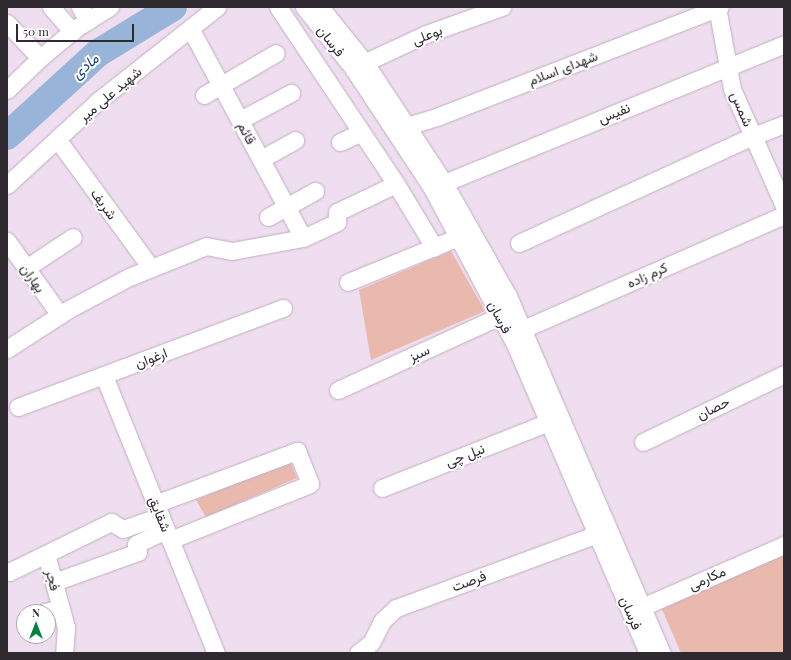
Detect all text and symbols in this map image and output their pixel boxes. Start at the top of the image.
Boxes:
scale bar [18,16,136,42]
street label: بوعلی [409,21,445,49]
street label: فرسان [314,22,348,60]
text: 50 m [23,23,49,39]
street label: شهدای اسلام [526,47,600,89]
water label: مادی [68,49,102,83]
street label: شهید علی میر [75,63,145,125]
street label: شمس [727,89,757,129]
street label: نفیس [595,99,633,127]
street label: قائم [234,119,260,147]
street label: شریف [87,185,121,223]
street label: کرم زاده [624,259,670,291]
street label: بهاران [17,260,49,296]
street label: فرسان [484,298,516,336]
street label: سبز [406,341,432,365]
street label: ارغوان [132,344,170,372]
street label: حصان [694,393,732,423]
street label: نیل چی [443,440,487,470]
street label: شقایق [145,494,175,534]
street label: مکارمی [686,562,728,594]
street label: فرصت [449,567,489,595]
street label: فجر [42,568,64,592]
street label: فرسان [616,594,646,632]
north arrow [16,604,56,644]
text: N [32,605,40,620]

